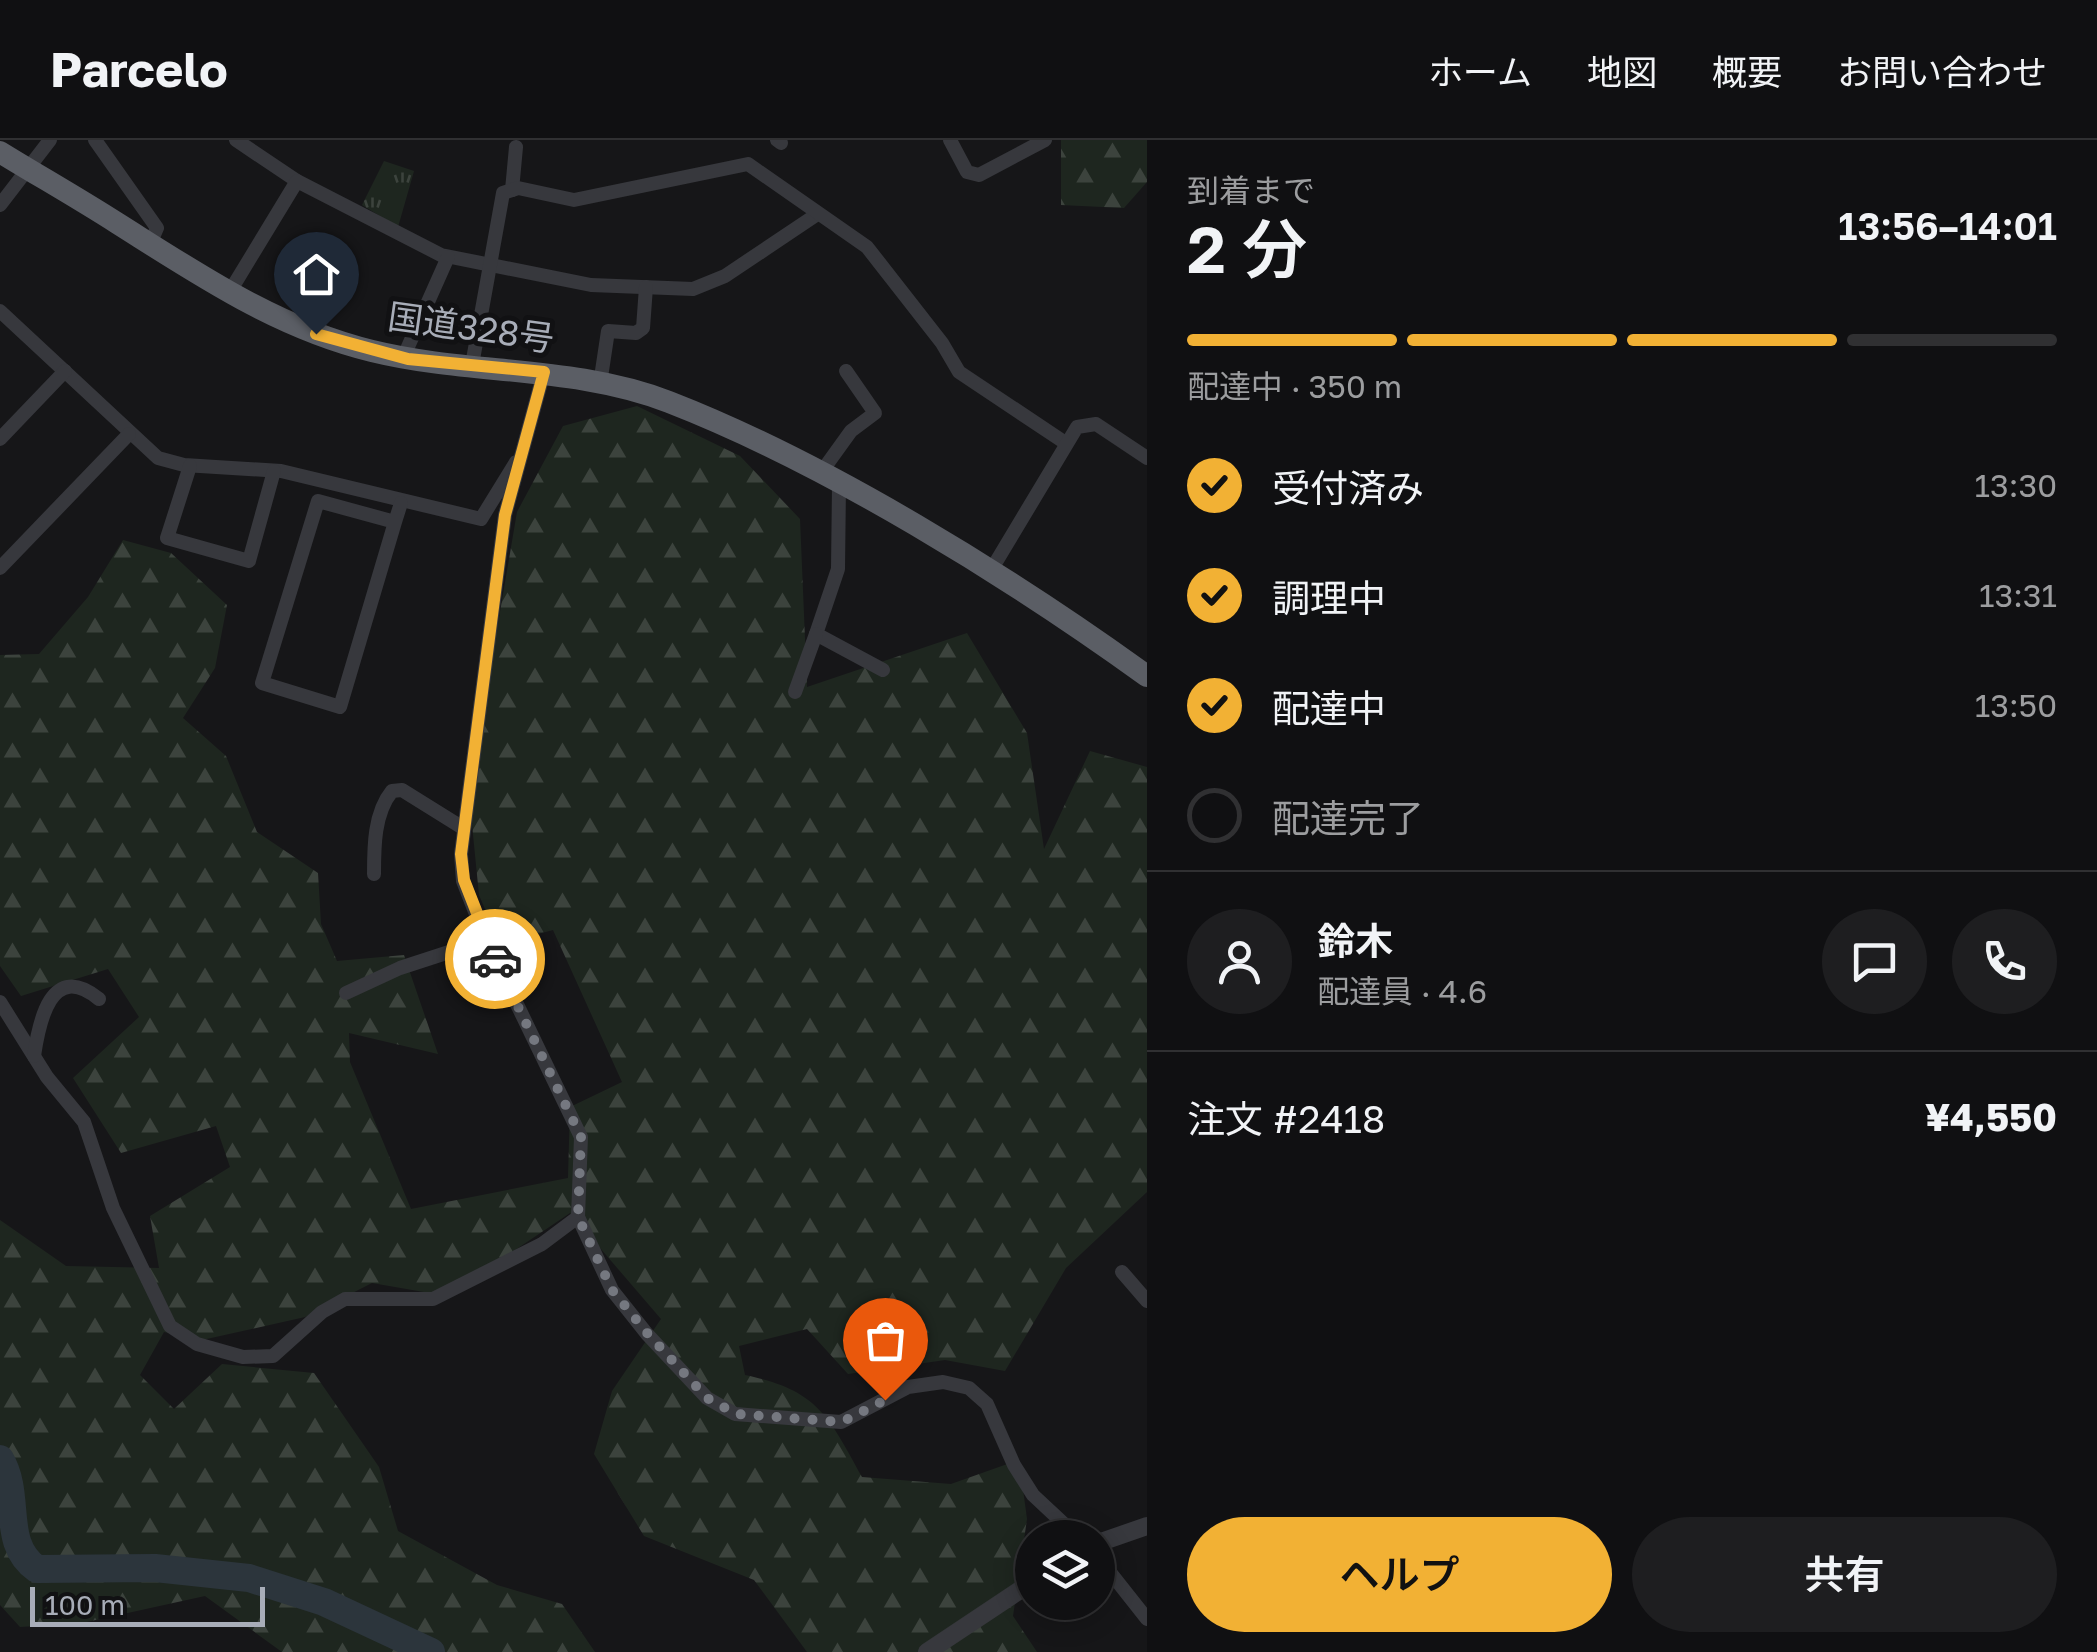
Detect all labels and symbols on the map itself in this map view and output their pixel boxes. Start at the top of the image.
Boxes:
pin [274,232,359,335]
street label: 国道328号 [385,295,557,359]
courier [445,909,545,1009]
pin [843,1298,928,1401]
scale bar [30,1582,265,1626]

